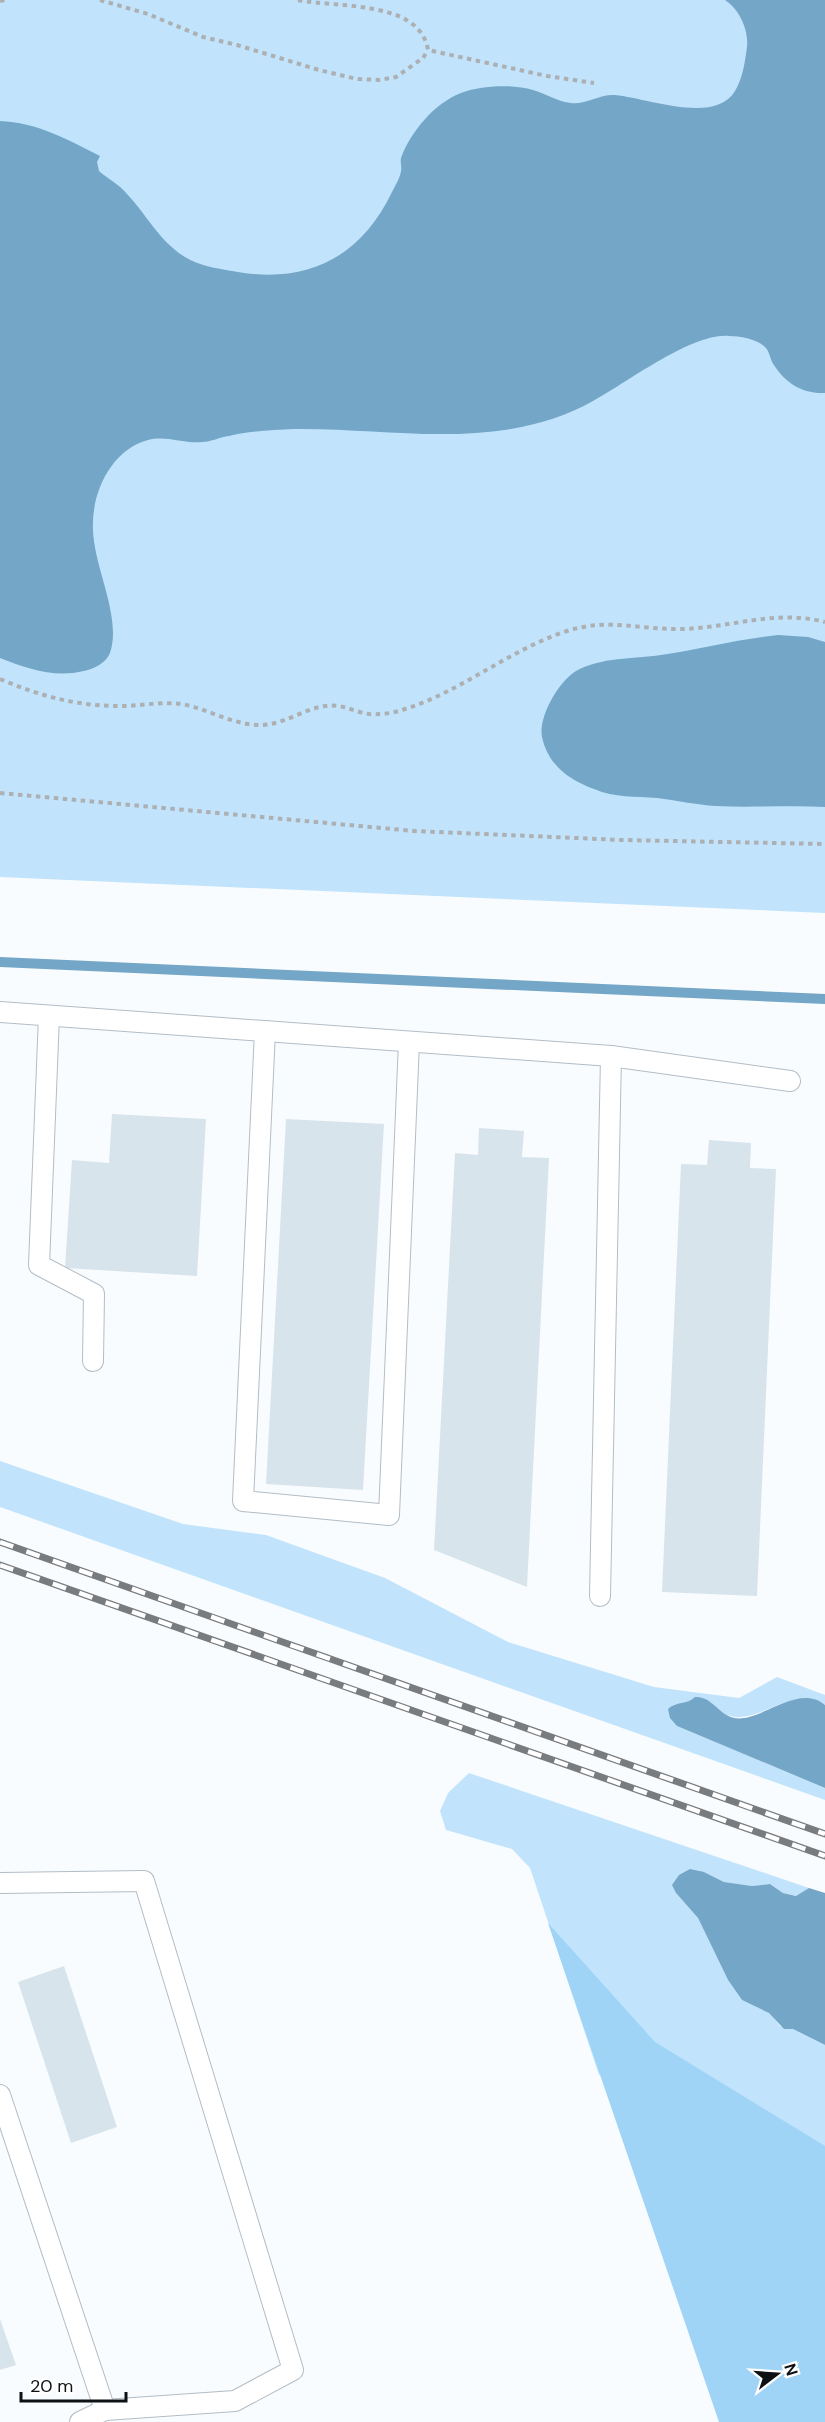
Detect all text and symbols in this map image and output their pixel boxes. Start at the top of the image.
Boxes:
north arrow [747,2344,807,2404]
text: N [779,2361,803,2378]
scale bar [21,2365,126,2403]
text: 20 m [30,2374,73,2398]

